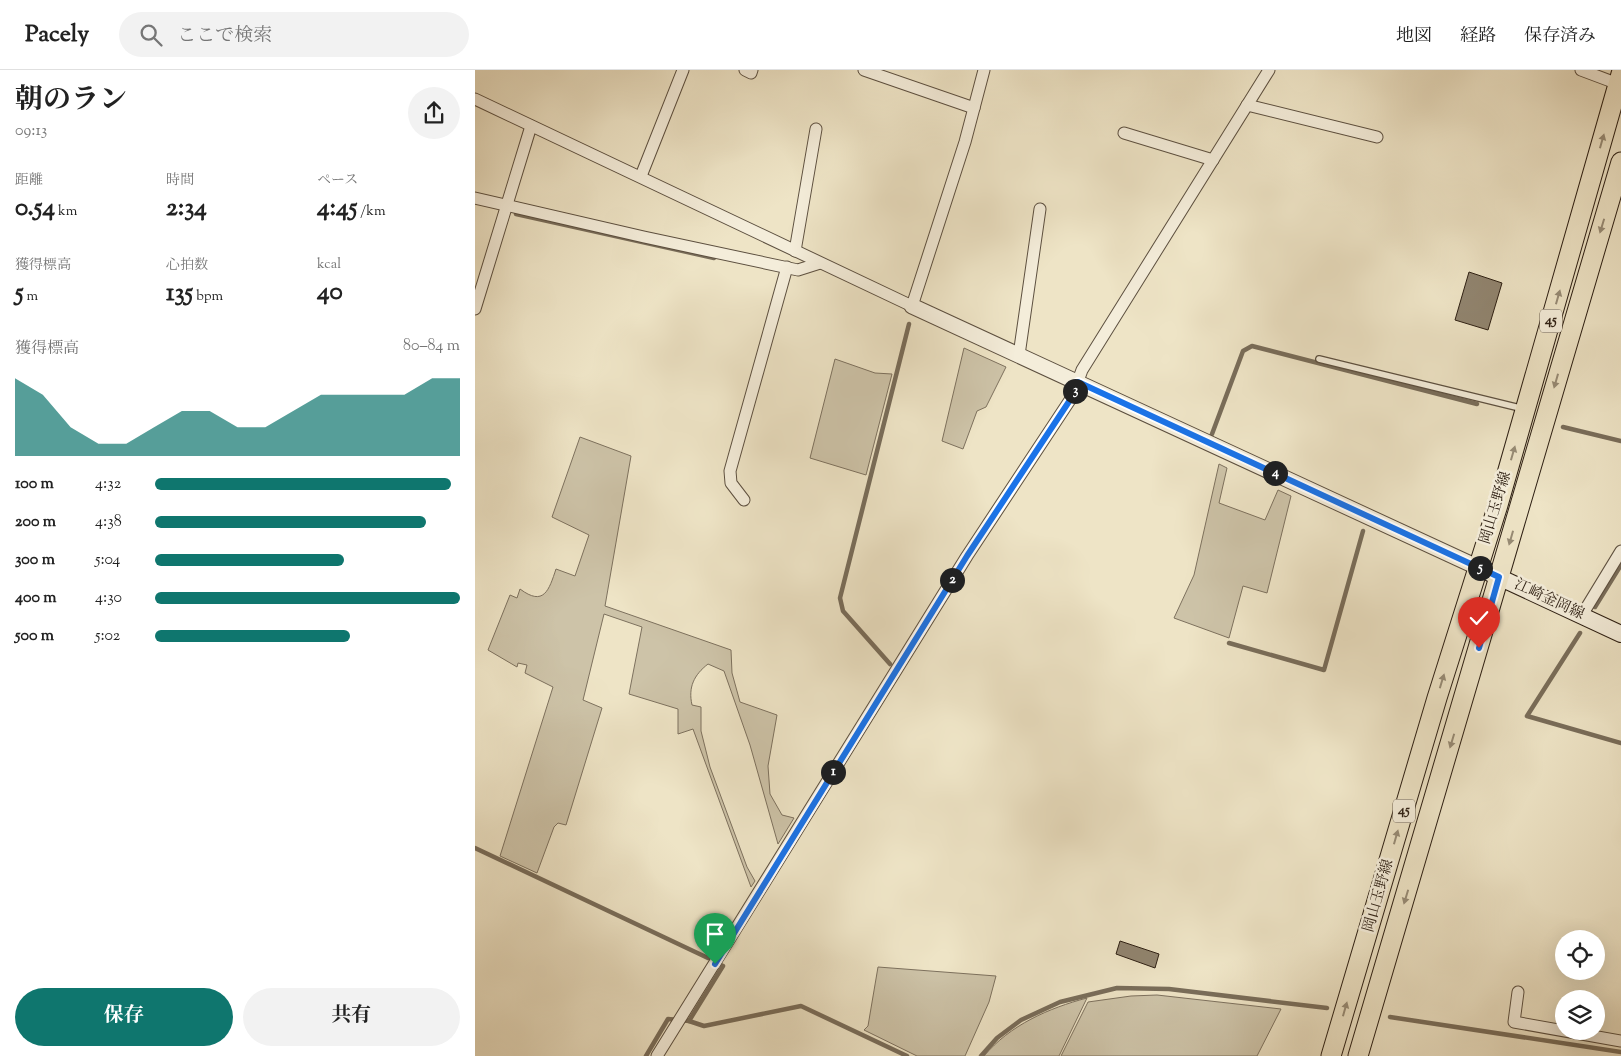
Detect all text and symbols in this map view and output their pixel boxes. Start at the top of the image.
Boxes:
search box [119,12,469,57]
text: Pacely [25,18,89,52]
icon: search [137,21,165,49]
text: ここで検索 [177,23,272,50]
text: 地図 [1396,24,1432,50]
text: 経路 [1460,24,1496,50]
text: 保存済み [1524,24,1596,50]
text: 朝のラン [15,81,127,121]
button: share [408,87,460,139]
text: 09:13 [15,120,47,143]
one-way arrow [1598,133,1606,148]
text: 距離 [15,171,43,191]
text: 時間 [166,171,194,191]
text: ペース [317,171,358,191]
text: 0.54 [15,191,55,227]
text: 2:34 [166,191,207,227]
text: 4:45 [317,191,357,227]
text: km [55,202,77,222]
text: /km [357,202,386,222]
one-way arrow [1598,218,1606,233]
text: kcal [317,255,341,275]
text: 獲得標高 [15,256,71,276]
text: 心拍数 [166,256,208,276]
text: 40 [317,275,343,311]
text: 5 [15,276,24,312]
text: 135 [166,276,193,312]
text: m [24,287,38,307]
text: bpm [193,287,223,307]
one-way arrow [1554,290,1562,305]
road number: 45 [1540,310,1562,332]
text: 80–84 m [403,335,460,358]
text: 獲得標高 [15,338,79,361]
one-way arrow [1552,374,1560,389]
pin: 3 [1063,378,1087,404]
text: 3 [1073,381,1078,401]
one-way arrow [1509,446,1517,461]
pin: 4 [1263,460,1287,486]
text: 4 [1272,463,1279,483]
street label: 岡山玉野線 [1475,469,1517,547]
text: 100 m [15,473,54,496]
text: 4:32 [95,473,121,496]
text: 200 m [15,511,56,534]
text: 4:38 [95,511,122,534]
one-way arrow [1506,530,1514,545]
text: 300 m [15,549,55,572]
text: 5:04 [95,549,120,572]
pin: 5 [1467,556,1493,580]
text: 5 [1478,558,1483,578]
pin: 2 [939,568,965,592]
text: 2 [949,570,956,590]
street label: 江崎金岡線 [1511,575,1587,625]
text: 400 m [15,587,57,610]
text: 4:30 [95,587,122,610]
pin [1458,597,1500,648]
icon: check [1465,604,1493,632]
text: 500 m [15,625,54,648]
text: 5:02 [95,625,120,648]
one-way arrow [1439,673,1447,688]
one-way arrow [1448,734,1456,749]
pin: 1 [821,760,845,784]
text: 1 [831,762,836,782]
road number: 45 [1393,799,1415,822]
one-way arrow [1393,829,1401,844]
street label: 岡山玉野線 [1359,857,1399,935]
one-way arrow [1401,890,1409,905]
pin [694,913,736,964]
icon: arrive [701,920,729,948]
map controls [1555,930,1605,1040]
button: locate [1555,930,1605,980]
button: 保存 [15,988,233,1046]
button: 共有 [243,988,460,1046]
button: layers [1555,990,1605,1040]
one-way arrow [1342,1002,1350,1017]

